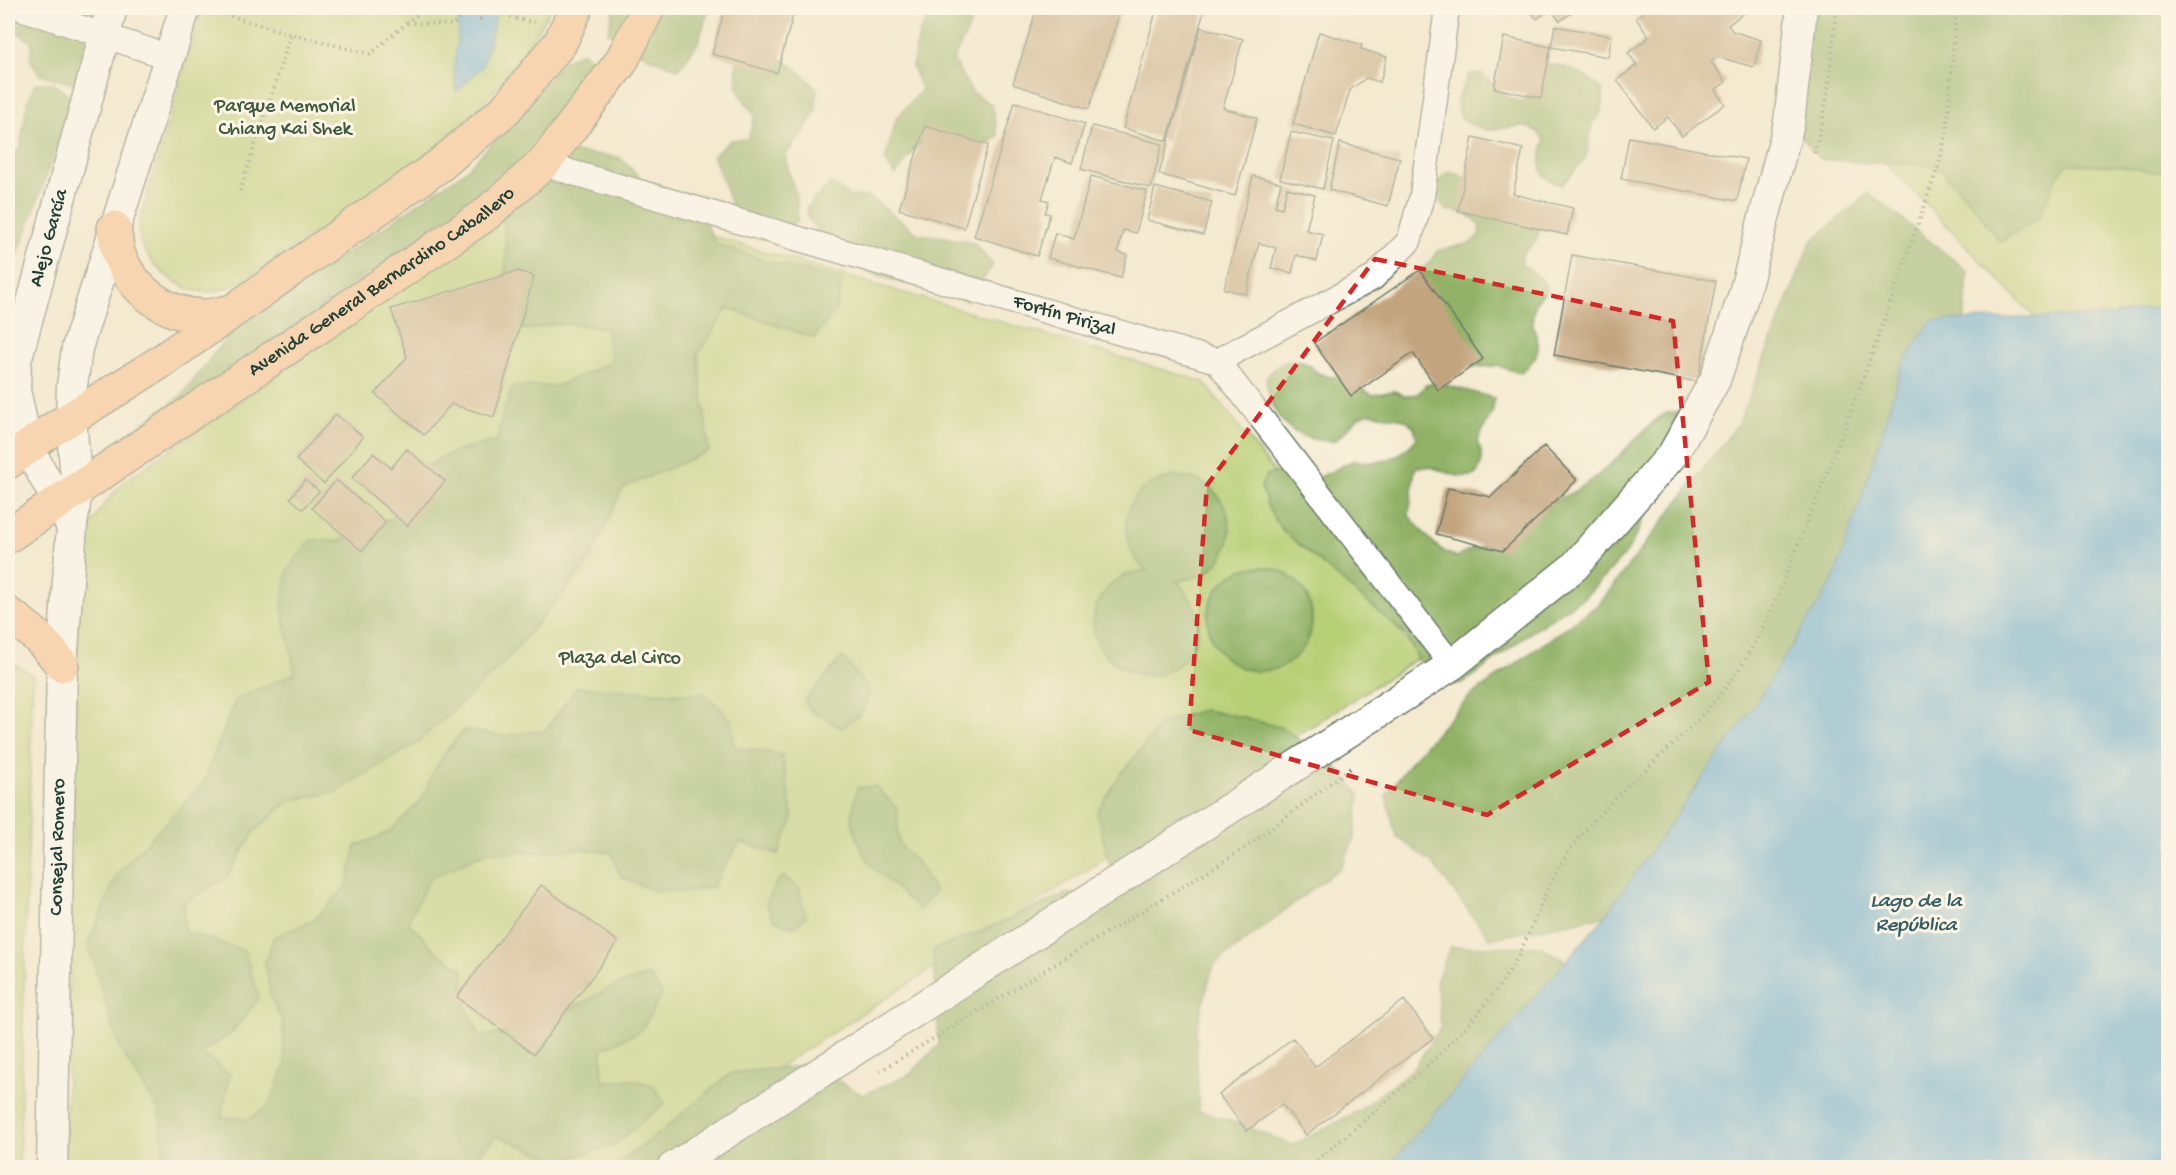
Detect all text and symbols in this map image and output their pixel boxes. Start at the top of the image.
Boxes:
park label: Parque Memorial Chiang Kai Shek [213,96,356,142]
street label: Avenida General Bernardino Caballero [244,182,520,382]
street label: Alejo García [25,186,74,289]
street label: Fortín Pirizal [1009,290,1118,342]
park label: Plaza del Circo [558,648,681,671]
street label: Consejal Romero [46,778,71,916]
water label: Lago de la República [1870,890,1963,939]

